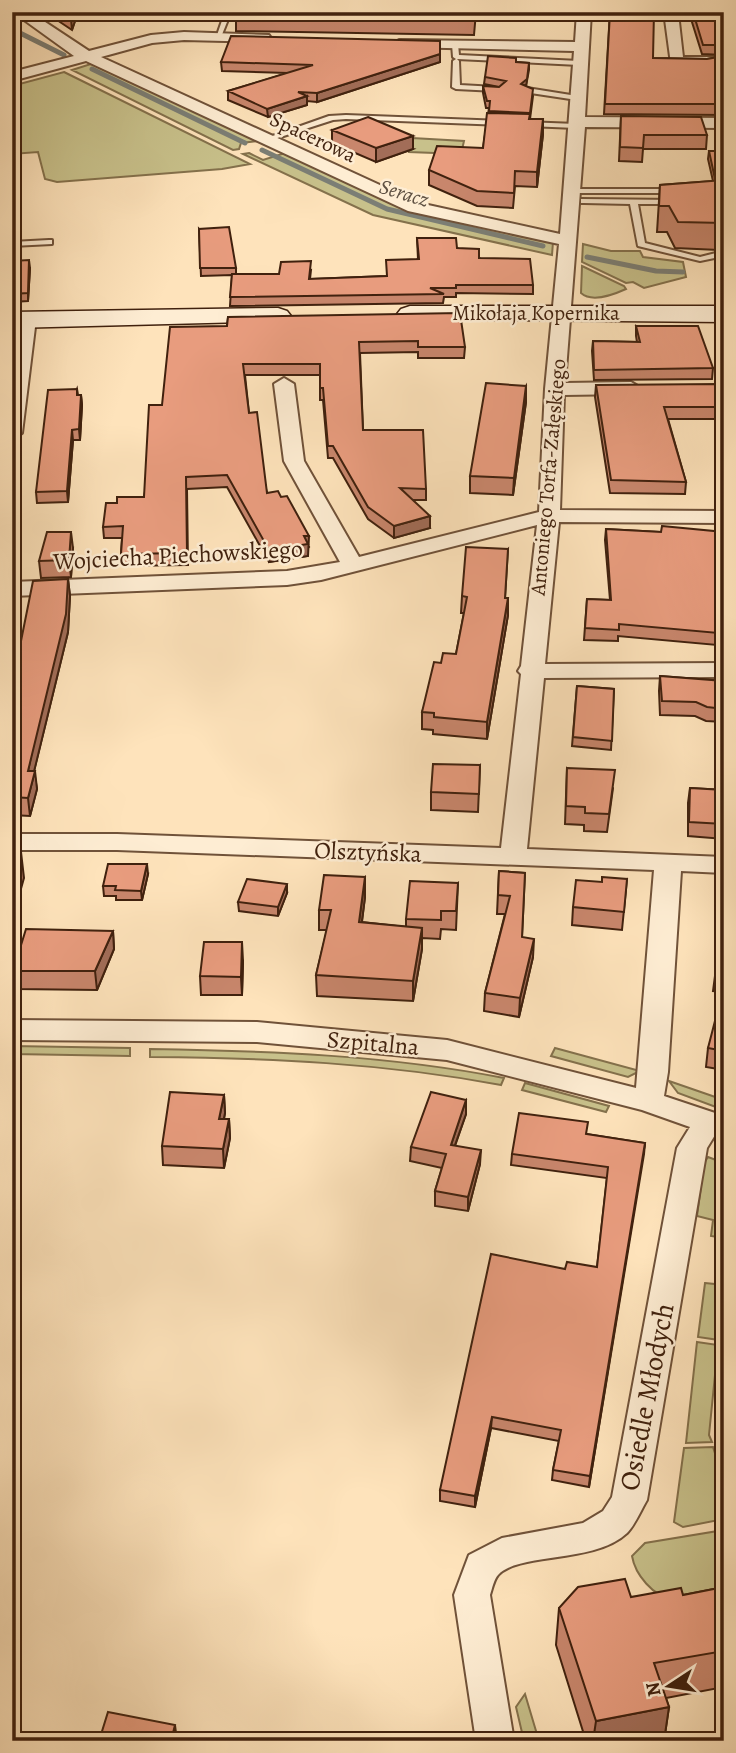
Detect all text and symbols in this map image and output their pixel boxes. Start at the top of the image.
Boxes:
street label: Spacerowa [265,105,361,169]
water label: Seracz [376,172,433,214]
street label: Mikołaja Kopernika [452,299,620,327]
street label: Antoniego Torfa-Załęskiego [524,357,572,597]
street label: Wojciecha Piechowskiego [51,532,304,578]
street label: Olsztyńska [314,834,423,870]
street label: Szpitalna [326,1023,421,1063]
street label: Osiedle Młodych [610,1300,684,1494]
north arrow [634,1652,704,1722]
text: N [639,1680,668,1699]

